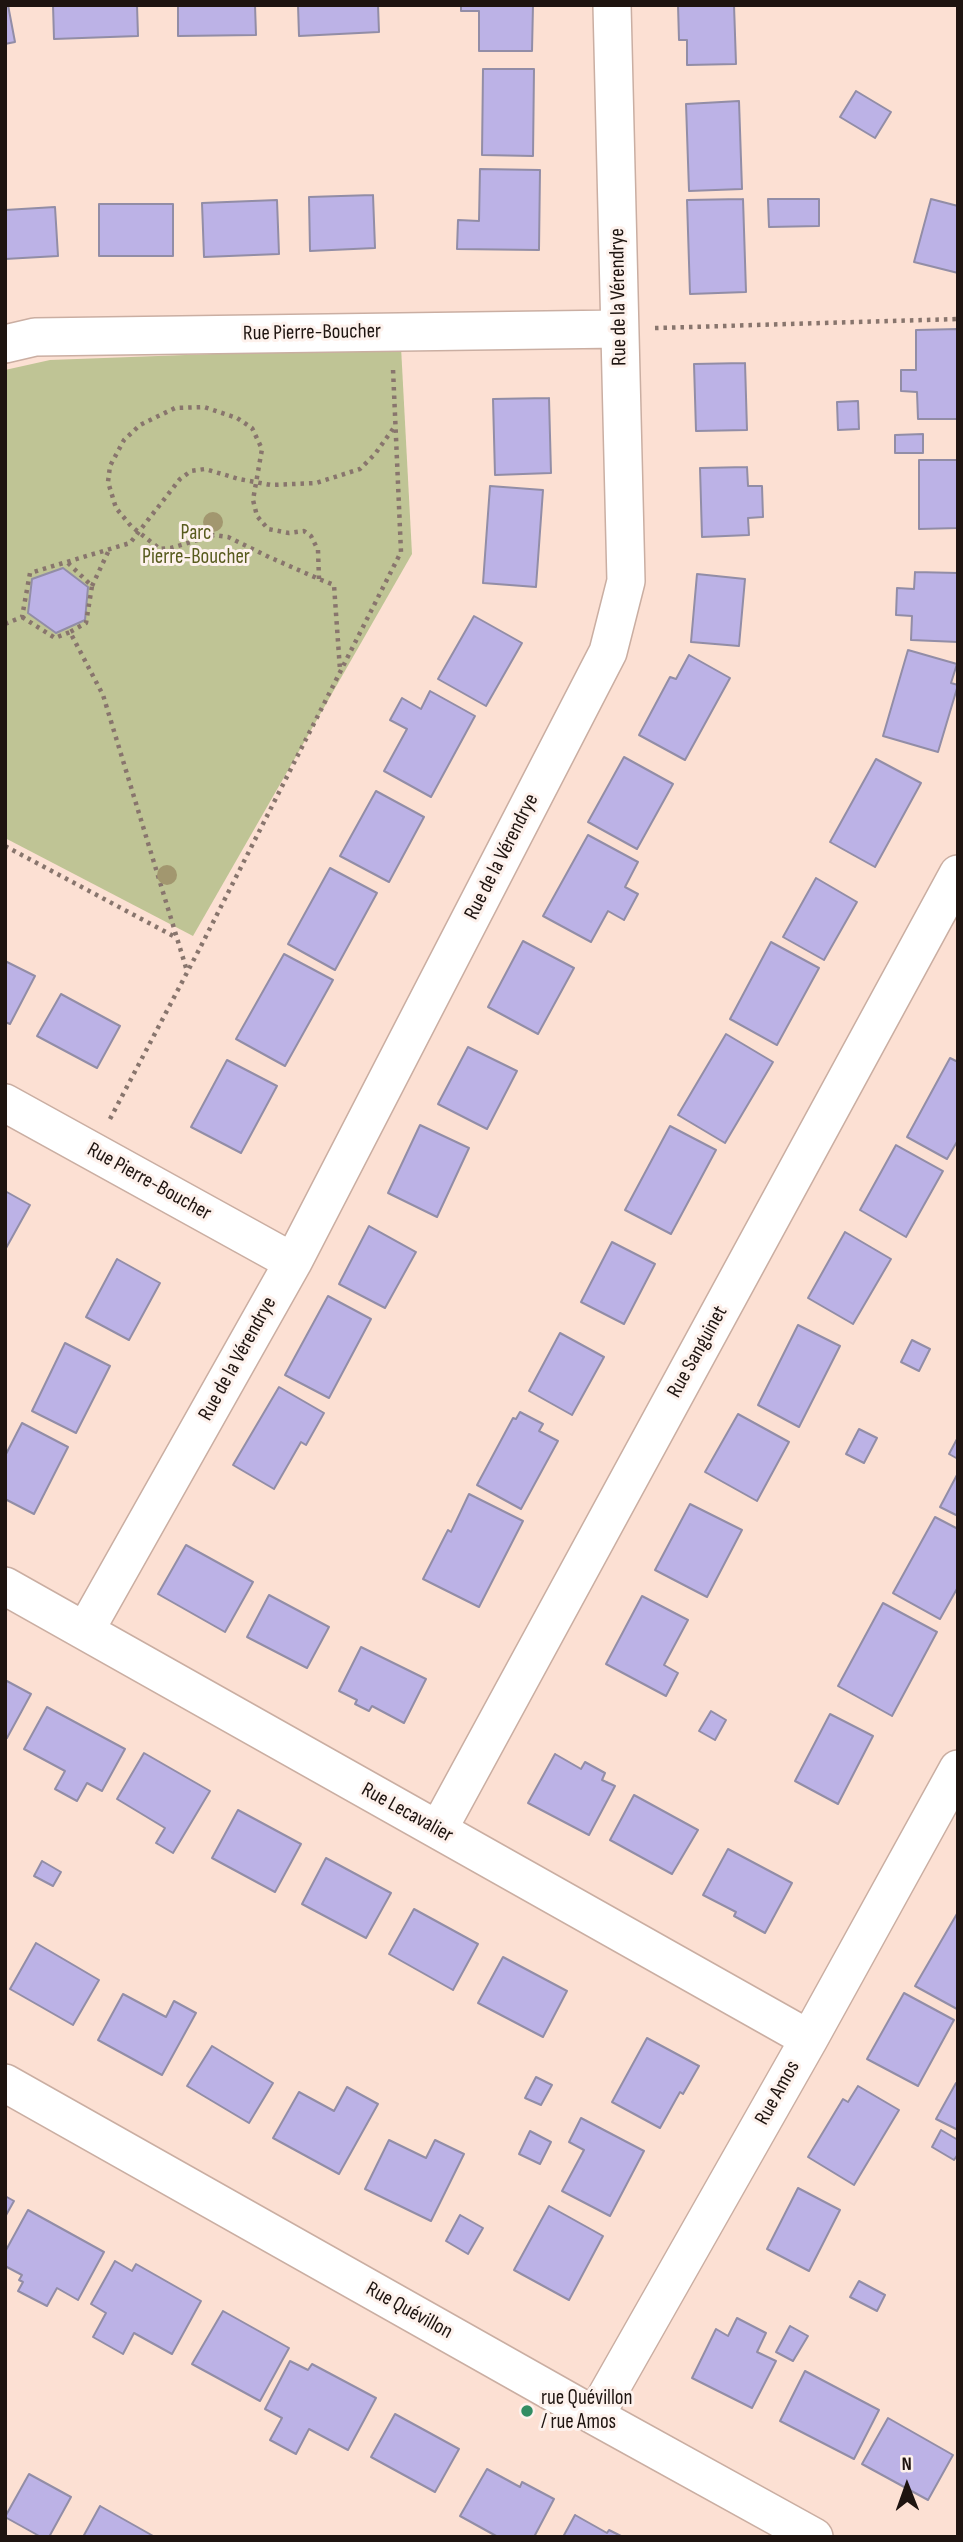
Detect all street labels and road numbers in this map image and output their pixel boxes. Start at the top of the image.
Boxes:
street label: Rue de la Vérendrye [605,228,633,366]
street label: Rue Pierre-Boucher [243,319,381,347]
street label: Rue de la Vérendrye [459,790,545,924]
street label: Rue Pierre-Boucher [83,1138,215,1226]
street label: Rue de la Vérendrye [194,1293,282,1425]
street label: Rue Sanguinet [662,1302,734,1402]
street label: Rue Lecavalier [357,1778,457,1848]
street label: Rue Amos [750,2057,806,2129]
street label: Rue Quévillon [361,2277,457,2345]

